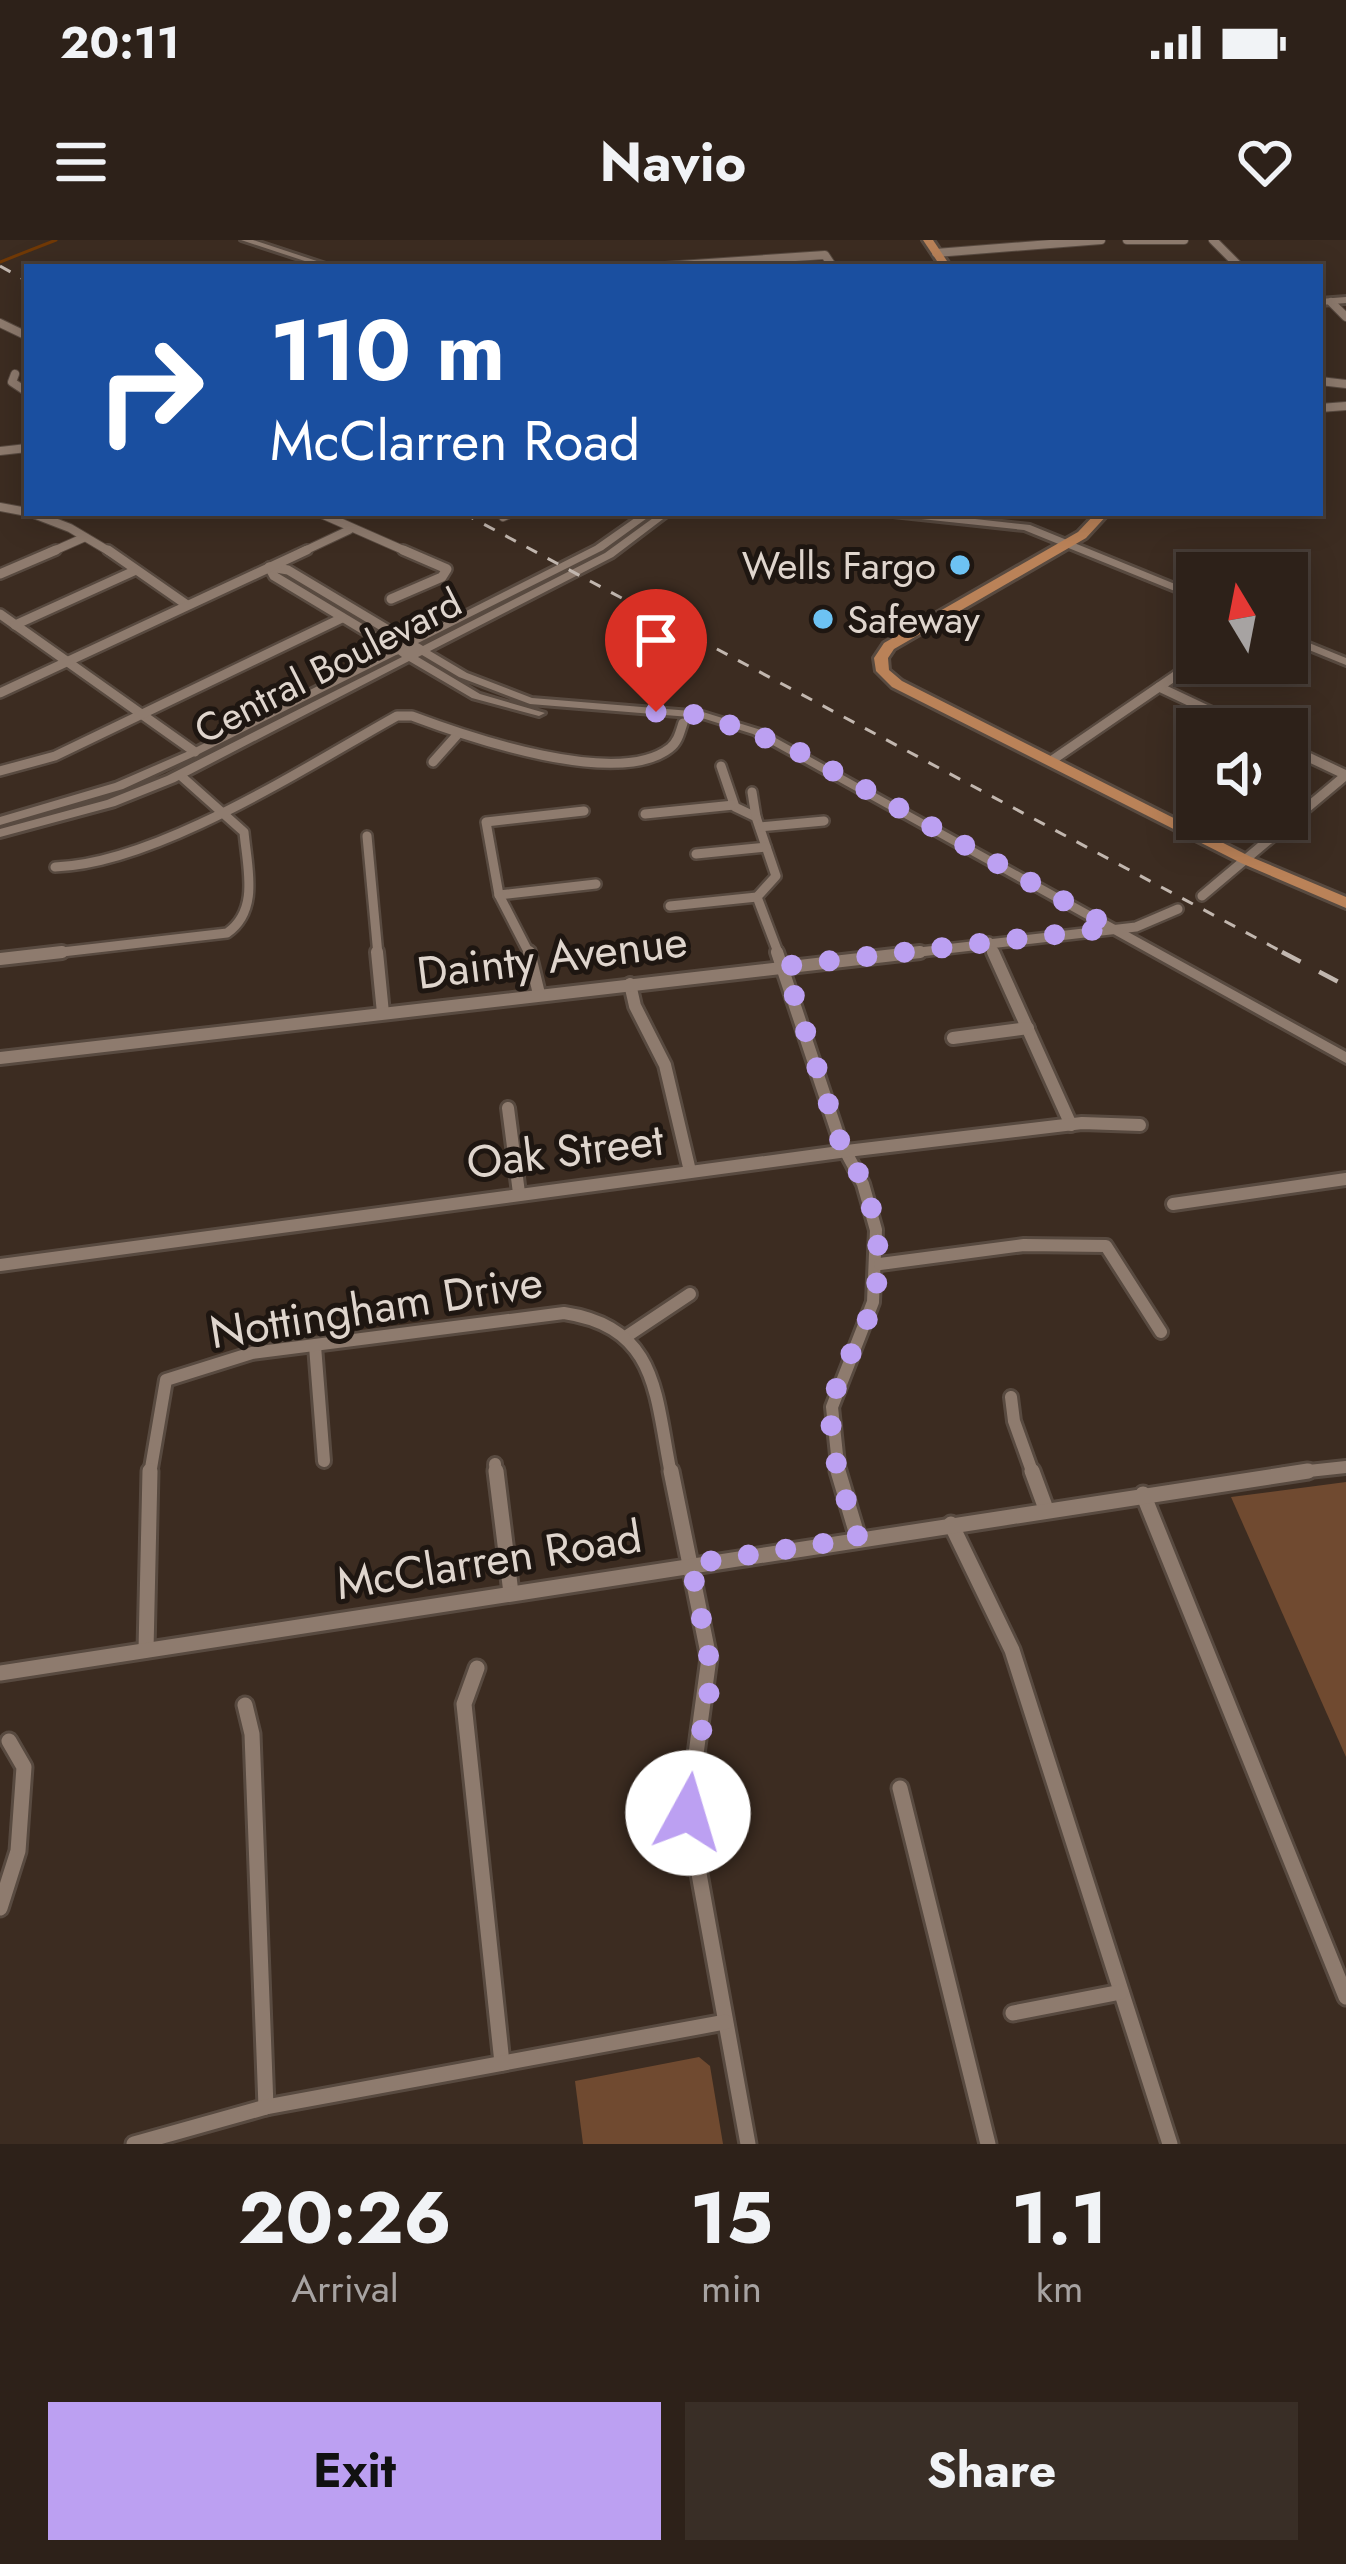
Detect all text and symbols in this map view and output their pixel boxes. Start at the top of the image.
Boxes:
text: 20:11 [60,10,180,75]
text: Navio [600,123,746,201]
icon: menu [48,129,114,195]
icon: heart [1232,129,1298,195]
text: 110 m [270,290,505,412]
icon: right [72,312,228,468]
text: McClarren Road [270,402,640,480]
place label: Wells Fargo [742,537,936,594]
marker: Wells Fargo [947,552,973,578]
north arrow [1176,552,1308,684]
map controls [1176,552,1308,840]
street label: Central Boulevard [185,574,471,758]
pin [605,589,707,712]
place label: Safeway [847,591,981,648]
marker: Safeway [810,606,836,632]
icon: arrive [623,607,689,673]
button: sound [1176,708,1308,840]
street label: Dainty Avenue [413,908,691,1006]
street label: Oak Street [463,1107,667,1195]
street label: Nottingham Drive [205,1249,547,1365]
street label: McClarren Road [332,1504,646,1616]
position arrow [625,1750,751,1876]
text: 20:26 [238,2166,452,2270]
text: 15 [690,2166,773,2270]
text: 1.1 [1011,2166,1108,2270]
text: Arrival [291,2260,399,2317]
text: min [701,2260,762,2317]
text: km [1036,2260,1083,2317]
button: Exit [48,2402,661,2540]
button: Share [685,2402,1298,2540]

